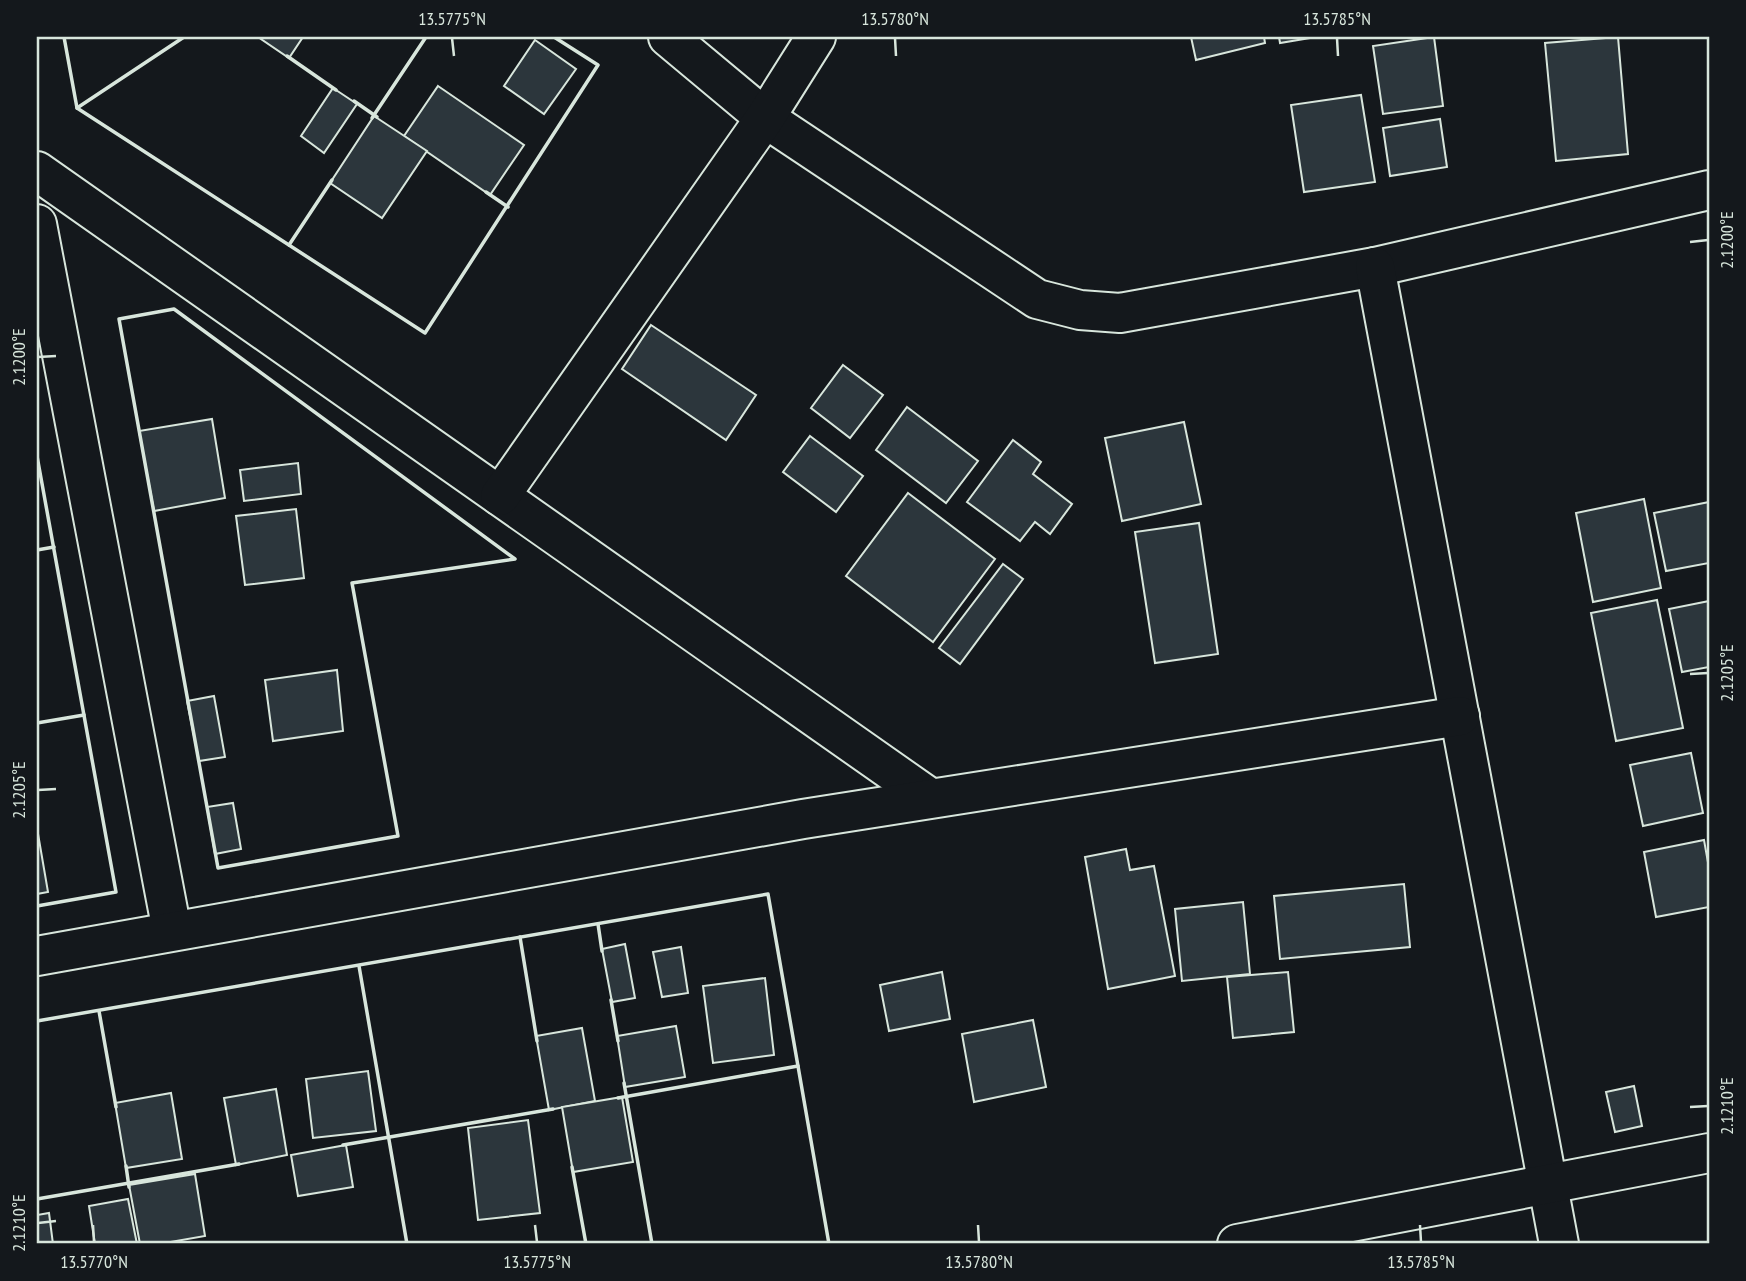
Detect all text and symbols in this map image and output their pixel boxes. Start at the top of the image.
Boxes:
text: 13.5775°N [418,7,486,30]
text: 13.5780°N [861,7,929,30]
text: 13.5785°N [1303,7,1371,30]
text: 2.1200°E [1715,211,1738,269]
text: 2.1200°E [7,328,30,386]
text: 2.1205°E [1715,644,1738,702]
text: 2.1205°E [7,761,30,819]
text: 2.1210°E [1715,1077,1738,1135]
text: 2.1210°E [7,1194,30,1252]
text: 13.5770°N [60,1250,128,1273]
text: 13.5775°N [503,1250,571,1273]
text: 13.5780°N [945,1250,1013,1273]
text: 13.5785°N [1387,1250,1455,1273]

